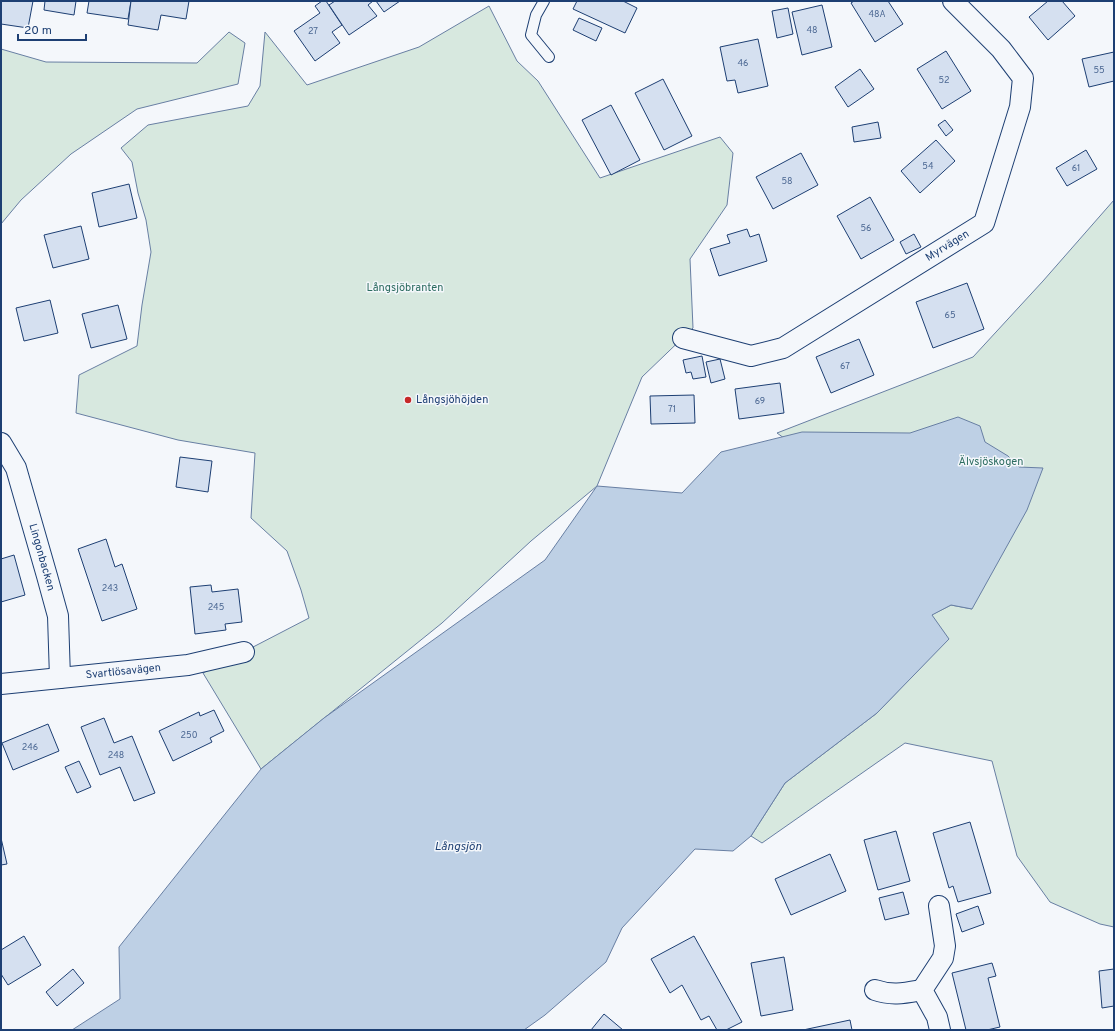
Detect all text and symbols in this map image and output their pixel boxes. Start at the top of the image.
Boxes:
house number: 48A [868,9,886,20]
scale bar [18,16,86,42]
text: 20 m [24,23,52,39]
house number: 48 [806,25,818,36]
house number: 27 [308,26,318,37]
house number: 46 [738,58,748,69]
house number: 55 [1093,65,1105,76]
house number: 52 [938,75,950,86]
house number: 54 [922,161,934,172]
house number: 61 [1072,163,1080,174]
house number: 58 [781,176,793,187]
house number: 56 [861,223,871,234]
street label: Myrvägen [923,227,972,265]
park label: Långsjöbranten [367,281,444,295]
house number: 65 [945,310,955,321]
house number: 67 [840,361,850,372]
place label: Långsjöhöjden [416,393,488,407]
marker: Långsjöhöjden [403,395,413,405]
house number: 69 [755,396,765,407]
house number: 71 [668,404,676,415]
park label: Älvsjöskogen [958,454,1024,469]
street label: Lingonbacken [25,522,58,592]
house number: 243 [102,583,118,594]
house number: 245 [208,602,224,613]
street label: Svartlösavägen [85,661,162,682]
house number: 250 [181,730,198,741]
house number: 246 [22,742,38,753]
house number: 248 [108,750,124,761]
water label: Långsjön [434,839,482,855]

